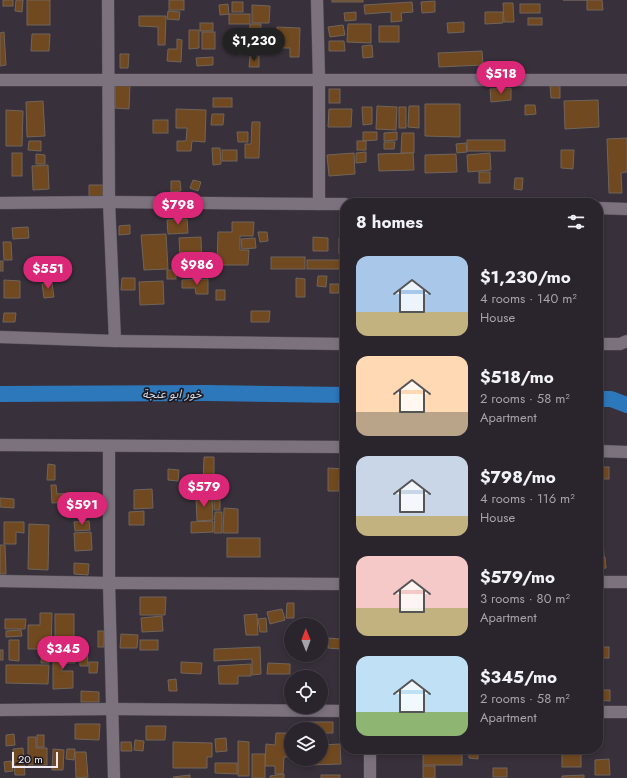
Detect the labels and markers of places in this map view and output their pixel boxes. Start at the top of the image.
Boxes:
pin: $1,230 [221,28,287,62]
pin: $518 [477,61,525,95]
pin: $798 [154,192,202,226]
pin: $986 [173,252,221,286]
pin: $551 [24,256,72,290]
pin: $579 [180,474,228,508]
pin: $591 [58,492,106,526]
pin: $345 [39,636,87,670]

